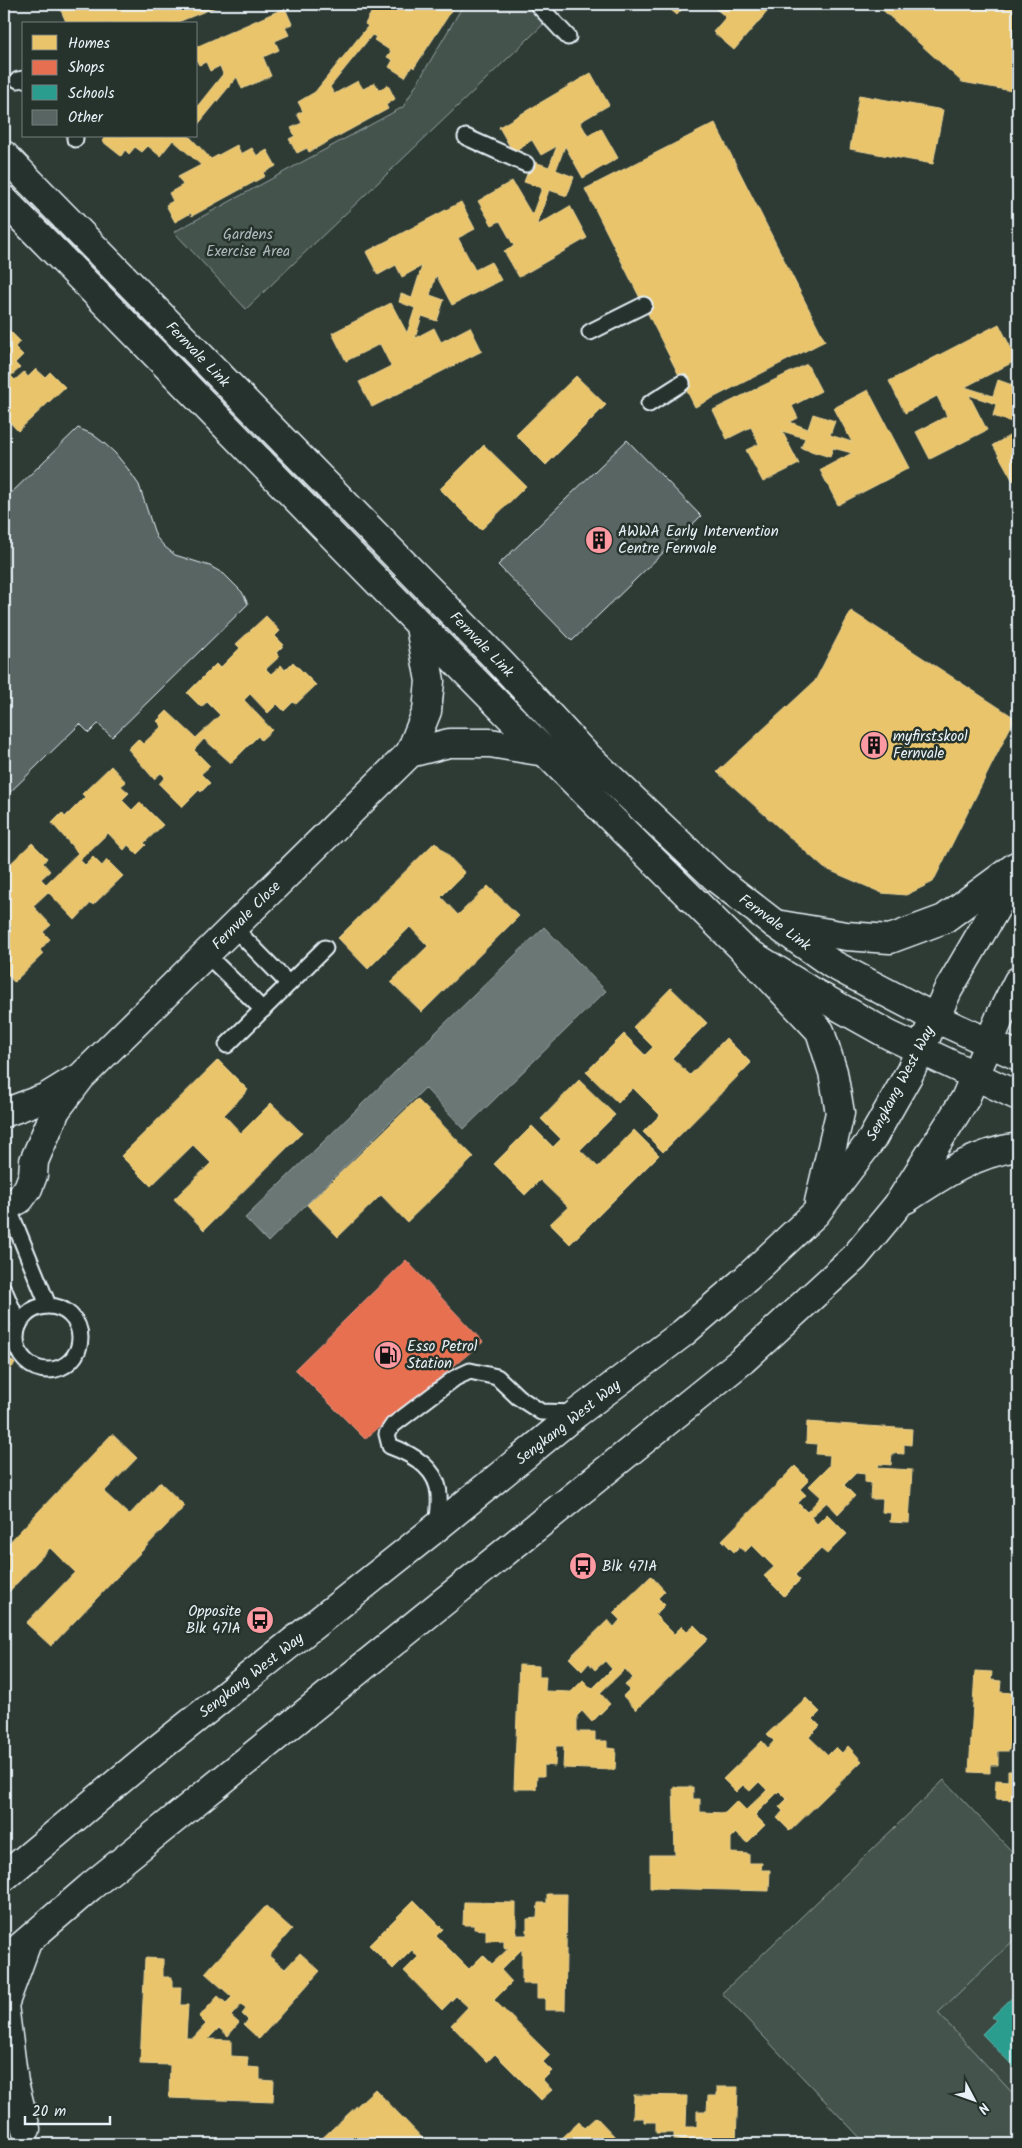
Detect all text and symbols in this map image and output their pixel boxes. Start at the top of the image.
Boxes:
legend [22,22,198,138]
text: Homes [68,32,111,56]
text: Shops [68,56,105,80]
text: Schools [68,82,115,106]
text: Other [68,106,104,130]
park label: Gardens Exercise Area [206,223,290,264]
street label: Fernvale Link [159,316,236,394]
place label: AWWA Early Intervention Centre Fernvale [618,520,779,561]
building icon: AWWA Early Intervention Centre Fernvale [584,525,614,555]
street label: Fernvale Link [443,606,520,684]
place label: myfirstskool Fernvale [893,725,968,766]
building icon: myfirstskool Fernvale [859,730,889,760]
street label: Fernvale Close [206,875,287,956]
street label: Fernvale Link [733,888,816,958]
street label: Sengkang West Way [860,1021,942,1145]
place label: Esso Petrol Station [407,1335,478,1376]
fuel station icon: Esso Petrol Station [373,1340,403,1370]
street label: Sengkang West Way [511,1373,627,1472]
bus stop icon: Blk 471A [568,1551,598,1581]
place label: Blk 471A [602,1555,657,1579]
place label: Opposite Blk 471A [186,1600,241,1641]
bus stop icon: Opposite Blk 471A [245,1605,275,1635]
street label: Sengkang West Way [194,1626,310,1725]
north arrow [950,2076,1000,2126]
scale bar [25,2093,110,2125]
text: N [972,2097,994,2119]
text: 20 m [32,2100,66,2124]

